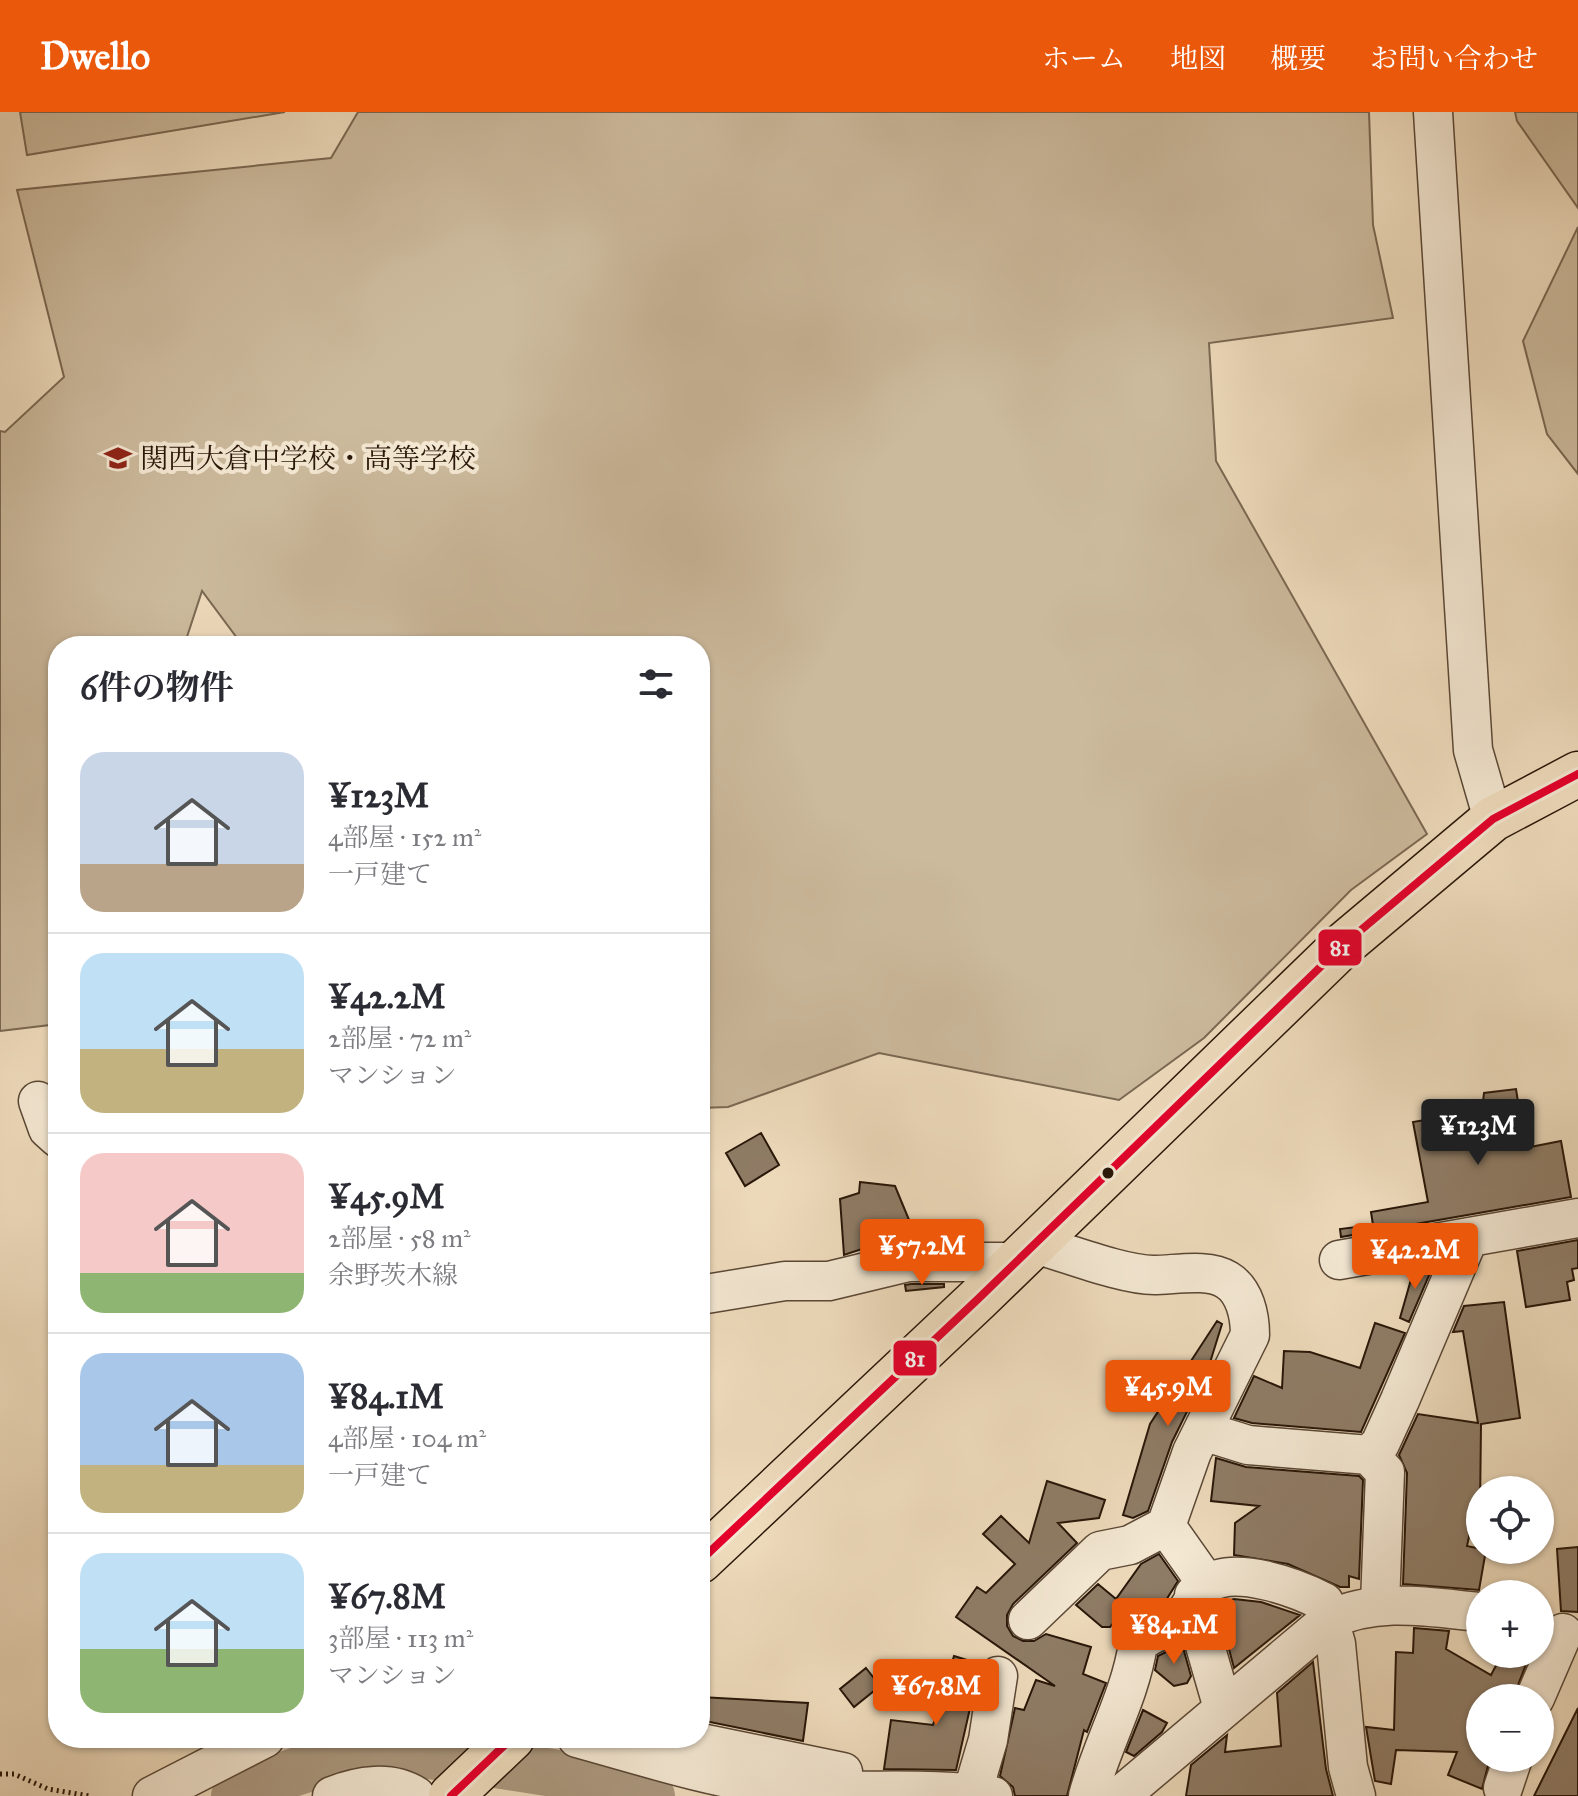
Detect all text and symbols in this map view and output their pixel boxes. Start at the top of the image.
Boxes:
text: Dwello [40,33,150,79]
text: ホーム [1042,41,1126,76]
text: 地図 [1170,41,1226,76]
text: 概要 [1270,41,1326,76]
text: お問い合わせ [1370,41,1538,76]
place label: 関西大倉中学校・高等学校 [140,441,476,476]
school or university icon: 関西大倉中学校・高等学校 [103,443,133,473]
icon: filters [634,662,678,706]
text: 6件の物件 [80,667,233,708]
text: ¥123M [328,775,429,816]
icon: home [144,784,240,880]
text: 4部屋 · 152 m² [328,821,481,853]
text: 一戸建て [328,858,432,890]
line badge: 81 [1317,928,1363,967]
text: 81 [1330,934,1351,961]
text: ¥42.2M [328,976,446,1017]
icon: home [144,985,240,1081]
text: 2部屋 · 72 m² [328,1022,471,1054]
text: マンション [328,1059,457,1091]
pin: ¥123M [1422,1099,1534,1167]
text: ¥123M [1439,1109,1517,1141]
unlabelled marker [1100,1165,1116,1181]
text: ¥45.9M [328,1176,445,1217]
icon: home [144,1185,240,1281]
pin: ¥57.2M [857,1219,987,1287]
text: 2部屋 · 58 m² [328,1222,471,1254]
pin: ¥42.2M [1350,1223,1480,1291]
text: ¥57.2M [878,1229,966,1261]
text: ¥42.2M [1370,1233,1460,1265]
text: 余野茨木線 [328,1259,458,1291]
line badge: 81 [892,1339,938,1377]
text: 81 [905,1345,926,1372]
pin: ¥45.9M [1103,1360,1233,1428]
text: ¥45.9M [1123,1370,1213,1402]
text: ¥84.1M [328,1376,444,1417]
icon: home [144,1385,240,1481]
text: 4部屋 · 104 m² [328,1422,486,1454]
text: 一戸建て [328,1459,432,1491]
map controls [1466,1476,1554,1772]
button: locate [1466,1476,1554,1564]
text: ¥67.8M [328,1576,446,1617]
button: + [1466,1580,1554,1668]
icon: home [144,1585,240,1681]
pin: ¥84.1M [1109,1598,1239,1666]
text: ¥84.1M [1130,1608,1218,1640]
text: 3部屋 · 113 m² [328,1622,473,1654]
text: マンション [328,1659,457,1691]
pin: ¥67.8M [871,1659,1001,1727]
text: ¥67.8M [891,1669,981,1701]
button: − [1466,1684,1554,1772]

